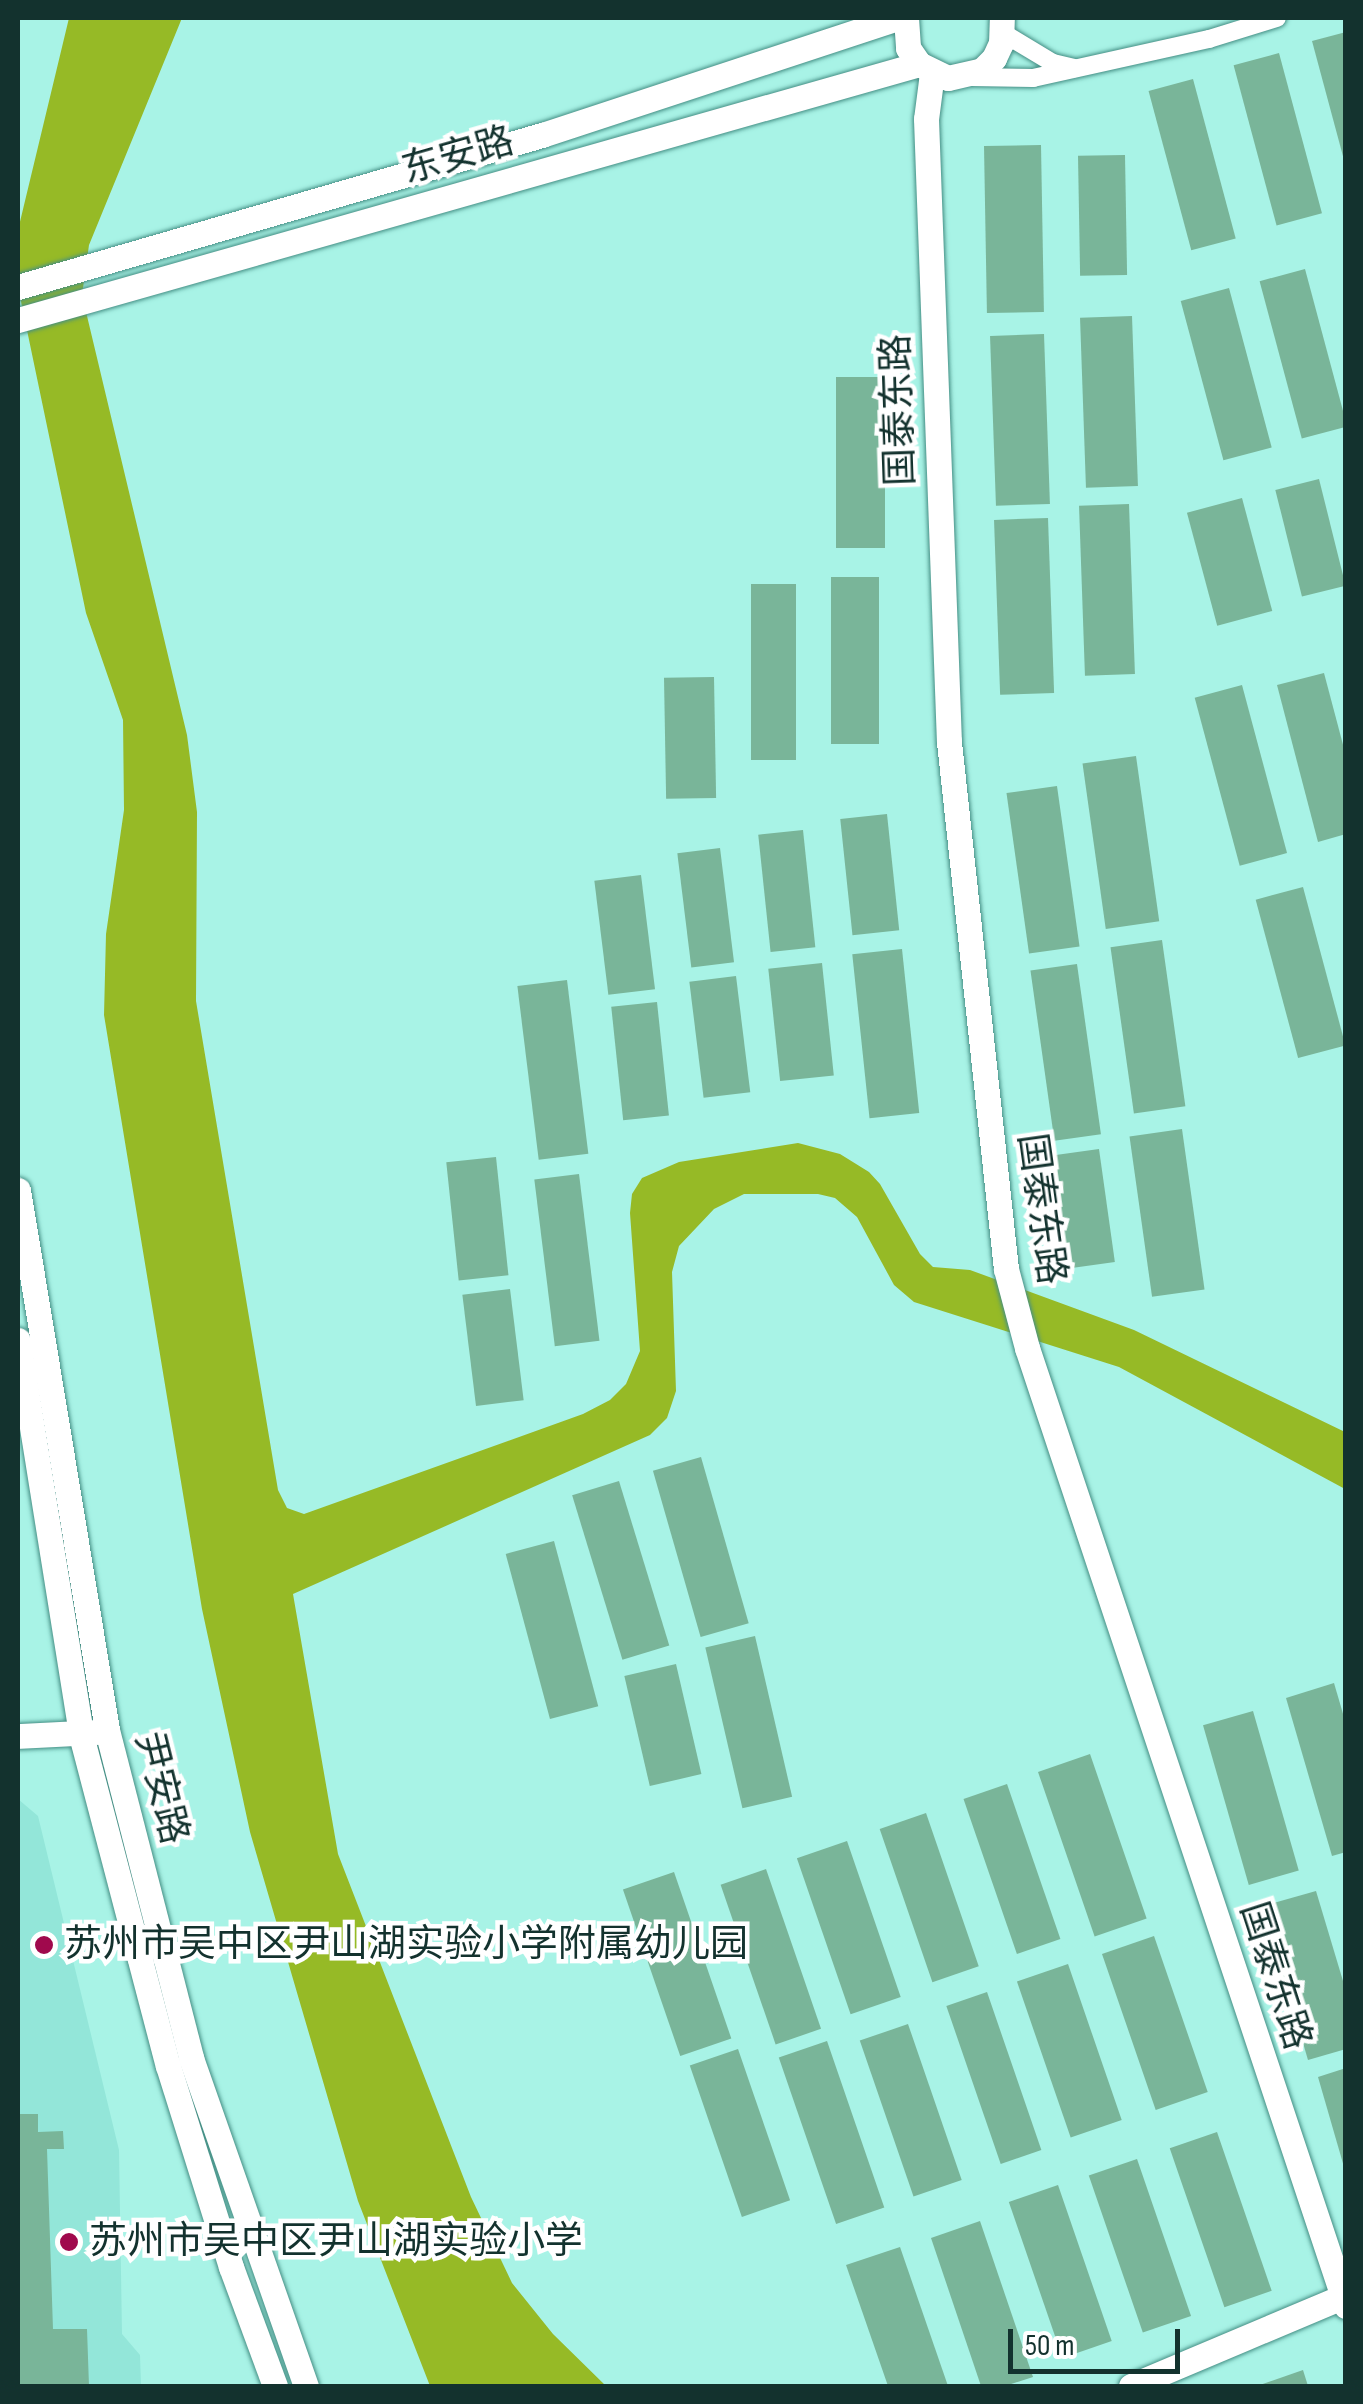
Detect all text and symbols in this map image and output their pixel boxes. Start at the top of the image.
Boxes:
street label: 东安路 [397,118,519,194]
street label: 国泰东路 [874,333,924,487]
street label: 国泰东路 [1008,1131,1074,1287]
street label: 尹安路 [125,1727,197,1849]
street label: 国泰东路 [1230,1897,1320,2055]
place label: 苏州市吴中区尹山湖实验小学附属幼儿园 [64,1922,748,1968]
marker: 苏州市吴中区尹山湖实验小学附属幼儿园 [33,1934,55,1956]
place label: 苏州市吴中区尹山湖实验小学 [89,2219,583,2265]
marker: 苏州市吴中区尹山湖实验小学 [58,2231,80,2253]
scale bar [1013,2309,1186,2371]
text: 50 m [1025,2328,1074,2364]

